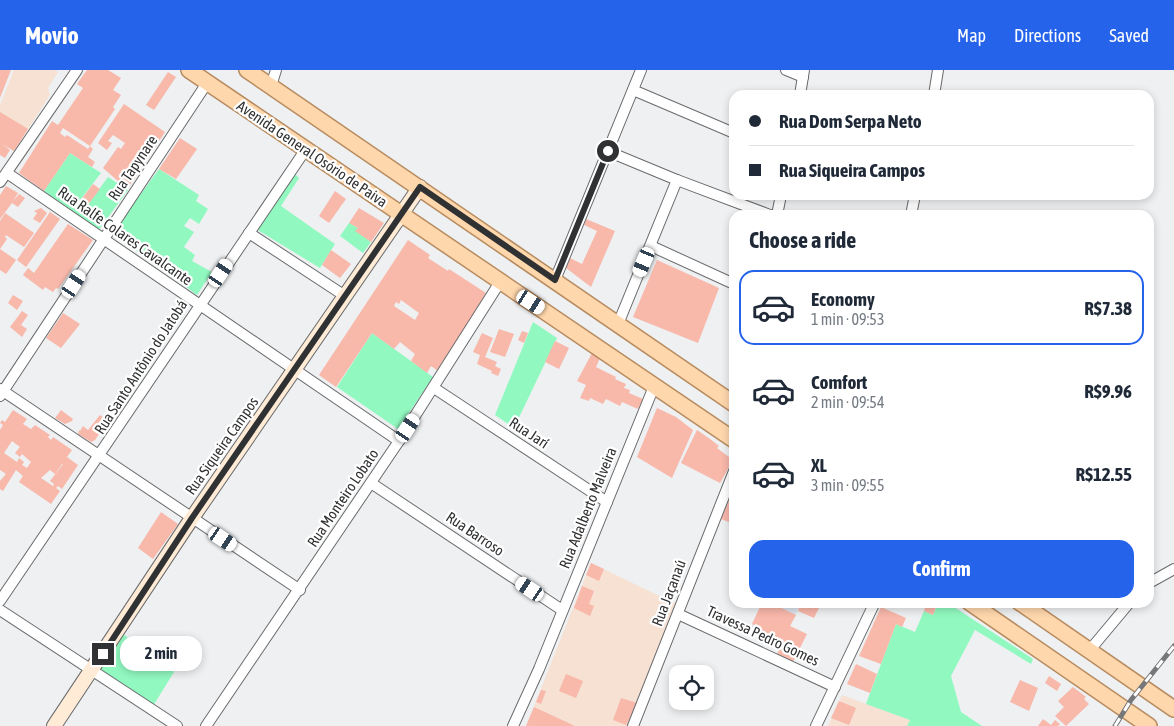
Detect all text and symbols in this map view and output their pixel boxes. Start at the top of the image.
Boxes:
text: Movio [25,22,79,49]
text: Map [957,25,986,46]
text: Directions [1014,25,1081,46]
text: Saved [1109,25,1149,46]
street label: Avenida General Osório de Paiva [234,97,391,210]
text: Rua Dom Serpa Neto [779,110,922,132]
street label: Rua Tapynare [105,132,161,204]
route start [597,140,619,162]
text: Rua Siqueira Campos [779,159,925,181]
street label: Rua Ralfe Colares Cavalcante [55,183,196,289]
text: Choose a ride [749,227,856,253]
car [631,245,656,279]
car [206,256,235,290]
car [59,267,88,301]
icon: car [751,285,796,330]
car [514,288,547,316]
text: Economy [811,288,875,310]
street label: Rua Santo Antônio do Jatobá [91,296,190,437]
text: R$7.38 [1084,297,1132,319]
text: 1 min · 09:53 [811,310,884,328]
icon: car [751,368,796,413]
text: Comfort [811,371,867,393]
text: R$9.96 [1084,380,1132,402]
text: 2 min · 09:54 [811,393,884,411]
street label: Rua Siqueira Campos [182,394,262,498]
car [393,411,422,445]
street label: Rua Jarí [506,414,553,452]
street label: Rua Adalberto Malveira [556,445,620,571]
street label: Rua Monteiro Lobato [304,446,382,550]
icon: car [751,451,796,496]
text: XL [811,454,827,476]
text: R$12.55 [1075,463,1132,485]
text: 3 min · 09:55 [811,476,884,494]
street label: Rua Barroso [443,508,507,559]
car [206,524,239,554]
button: Confirm [749,540,1134,598]
street label: Rua Jaçanaú [648,557,689,628]
car [513,574,546,604]
street label: Travessa Pedro Gomes [704,602,822,669]
callout: 2 min [120,636,203,672]
route end [92,643,114,665]
text: 2 min [145,644,177,662]
map controls [669,665,714,710]
button: locate [669,665,714,710]

